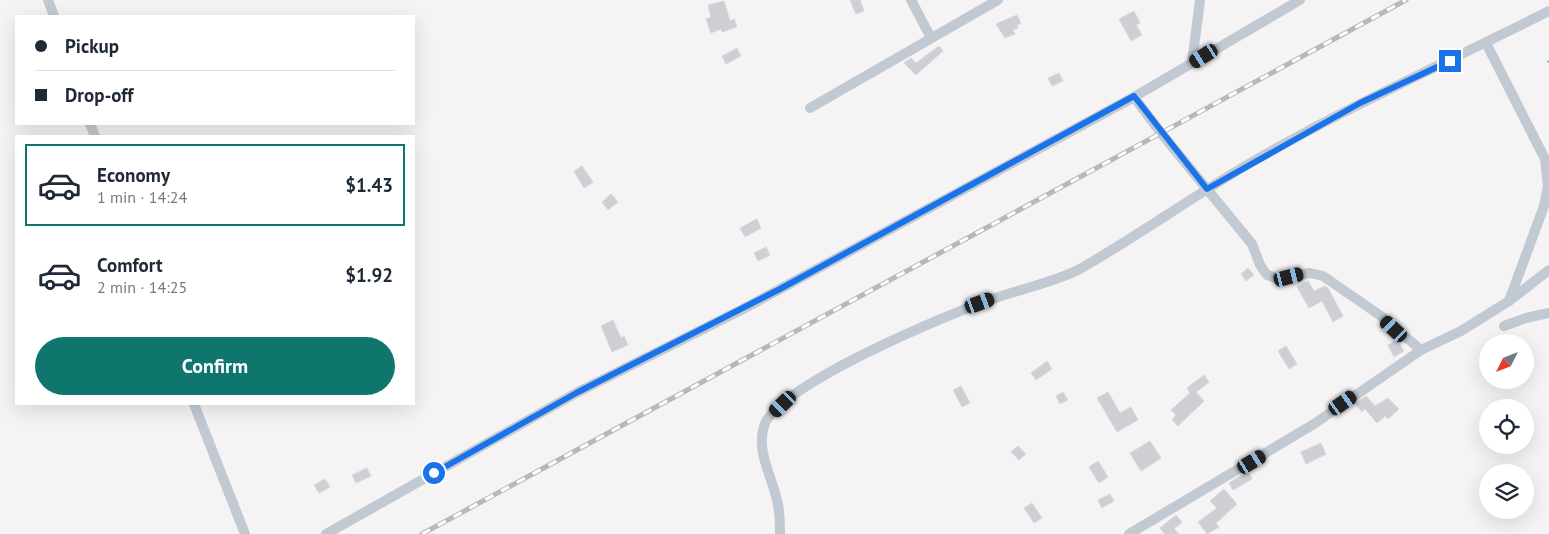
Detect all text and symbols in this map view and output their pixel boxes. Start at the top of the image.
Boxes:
text: Pickup [65,34,119,58]
car [1187,42,1220,70]
route end [1439,50,1461,72]
text: Drop-off [65,83,133,107]
icon: car [37,163,82,208]
text: Economy [97,163,170,187]
text: $1.43 [345,173,393,197]
text: 1 min · 14:24 [97,187,187,207]
icon: car [37,253,82,298]
text: Comfort [97,253,163,277]
text: $1.92 [345,263,393,287]
car [1272,266,1305,288]
text: 2 min · 14:25 [97,277,187,297]
car [963,291,996,315]
car [1377,313,1410,345]
north arrow [1479,334,1534,389]
map controls [1479,334,1534,519]
button: Confirm [35,337,395,395]
car [766,388,799,420]
car [1326,388,1359,418]
button: locate [1479,399,1534,454]
car [1235,448,1268,476]
route start [423,462,445,484]
button: layers [1479,464,1534,519]

